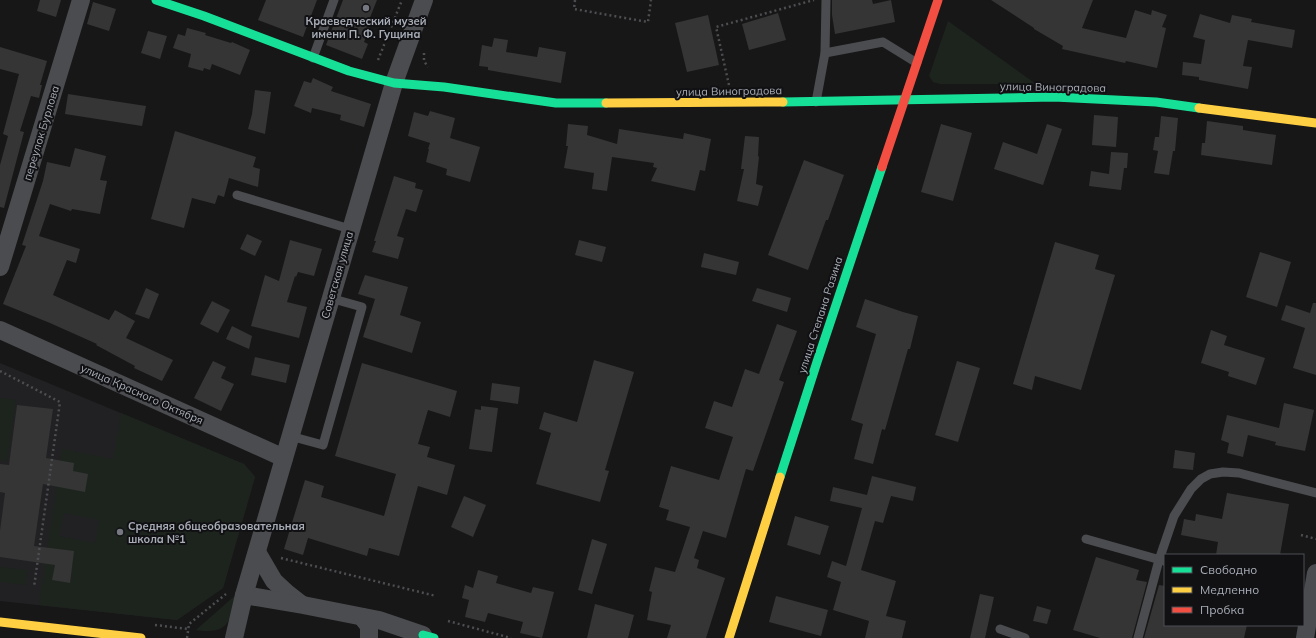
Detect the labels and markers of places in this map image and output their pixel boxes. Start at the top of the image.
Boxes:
marker: Краеведческий музей имени П. Ф. Гущина [361,3,371,13]
place label: Краеведческий музей имени П. Ф. Гущина [306,14,426,41]
place label: Средняя общеобразовательная школа №1 [128,519,305,546]
marker: Средняя общеобразовательная школа №1 [115,527,125,537]

